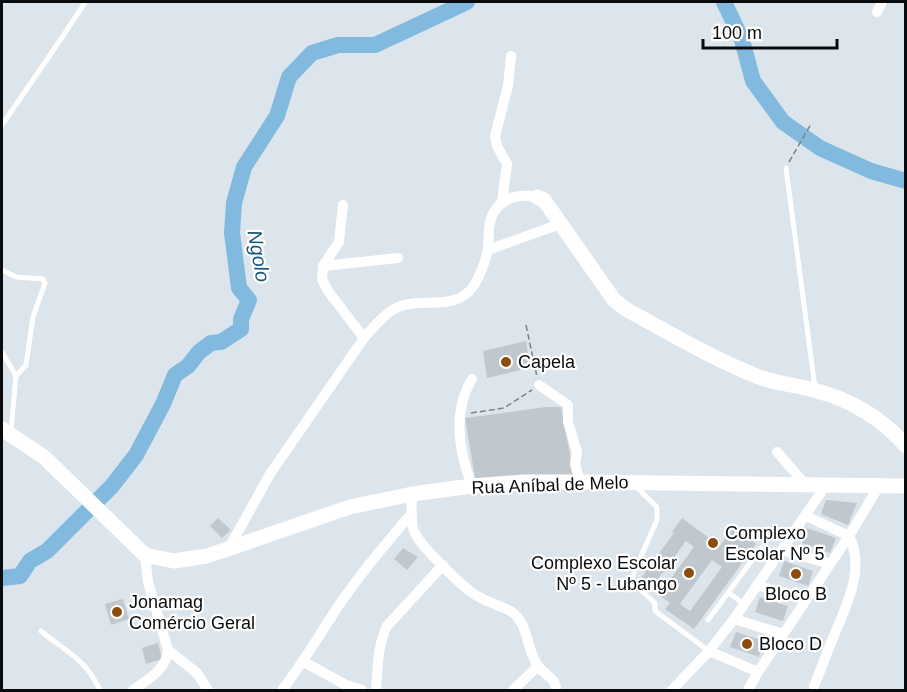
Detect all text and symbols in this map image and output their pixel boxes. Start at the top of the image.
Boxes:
scale bar [703,12,836,50]
text: 100 m [712,23,762,43]
water label: Ngolo [244,228,274,284]
place label: Capela [518,352,576,372]
marker: Capela [499,355,513,369]
street label: Rua Aníbal de Melo [471,472,629,498]
place label: Complexo Escolar Nº 5 [725,523,825,564]
marker: Complexo Escolar Nº 5 [706,536,720,550]
place label: Complexo Escolar Nº 5 - Lubango [531,553,677,594]
marker: Complexo Escolar Nº 5 - Lubango [682,566,696,580]
marker: Bloco B [789,567,803,581]
place label: Bloco B [765,584,827,604]
place label: Jonamag Comércio Geral [129,592,255,633]
marker: Jonamag Comércio Geral [110,605,124,619]
place label: Bloco D [759,634,822,654]
marker: Bloco D [740,637,754,651]

